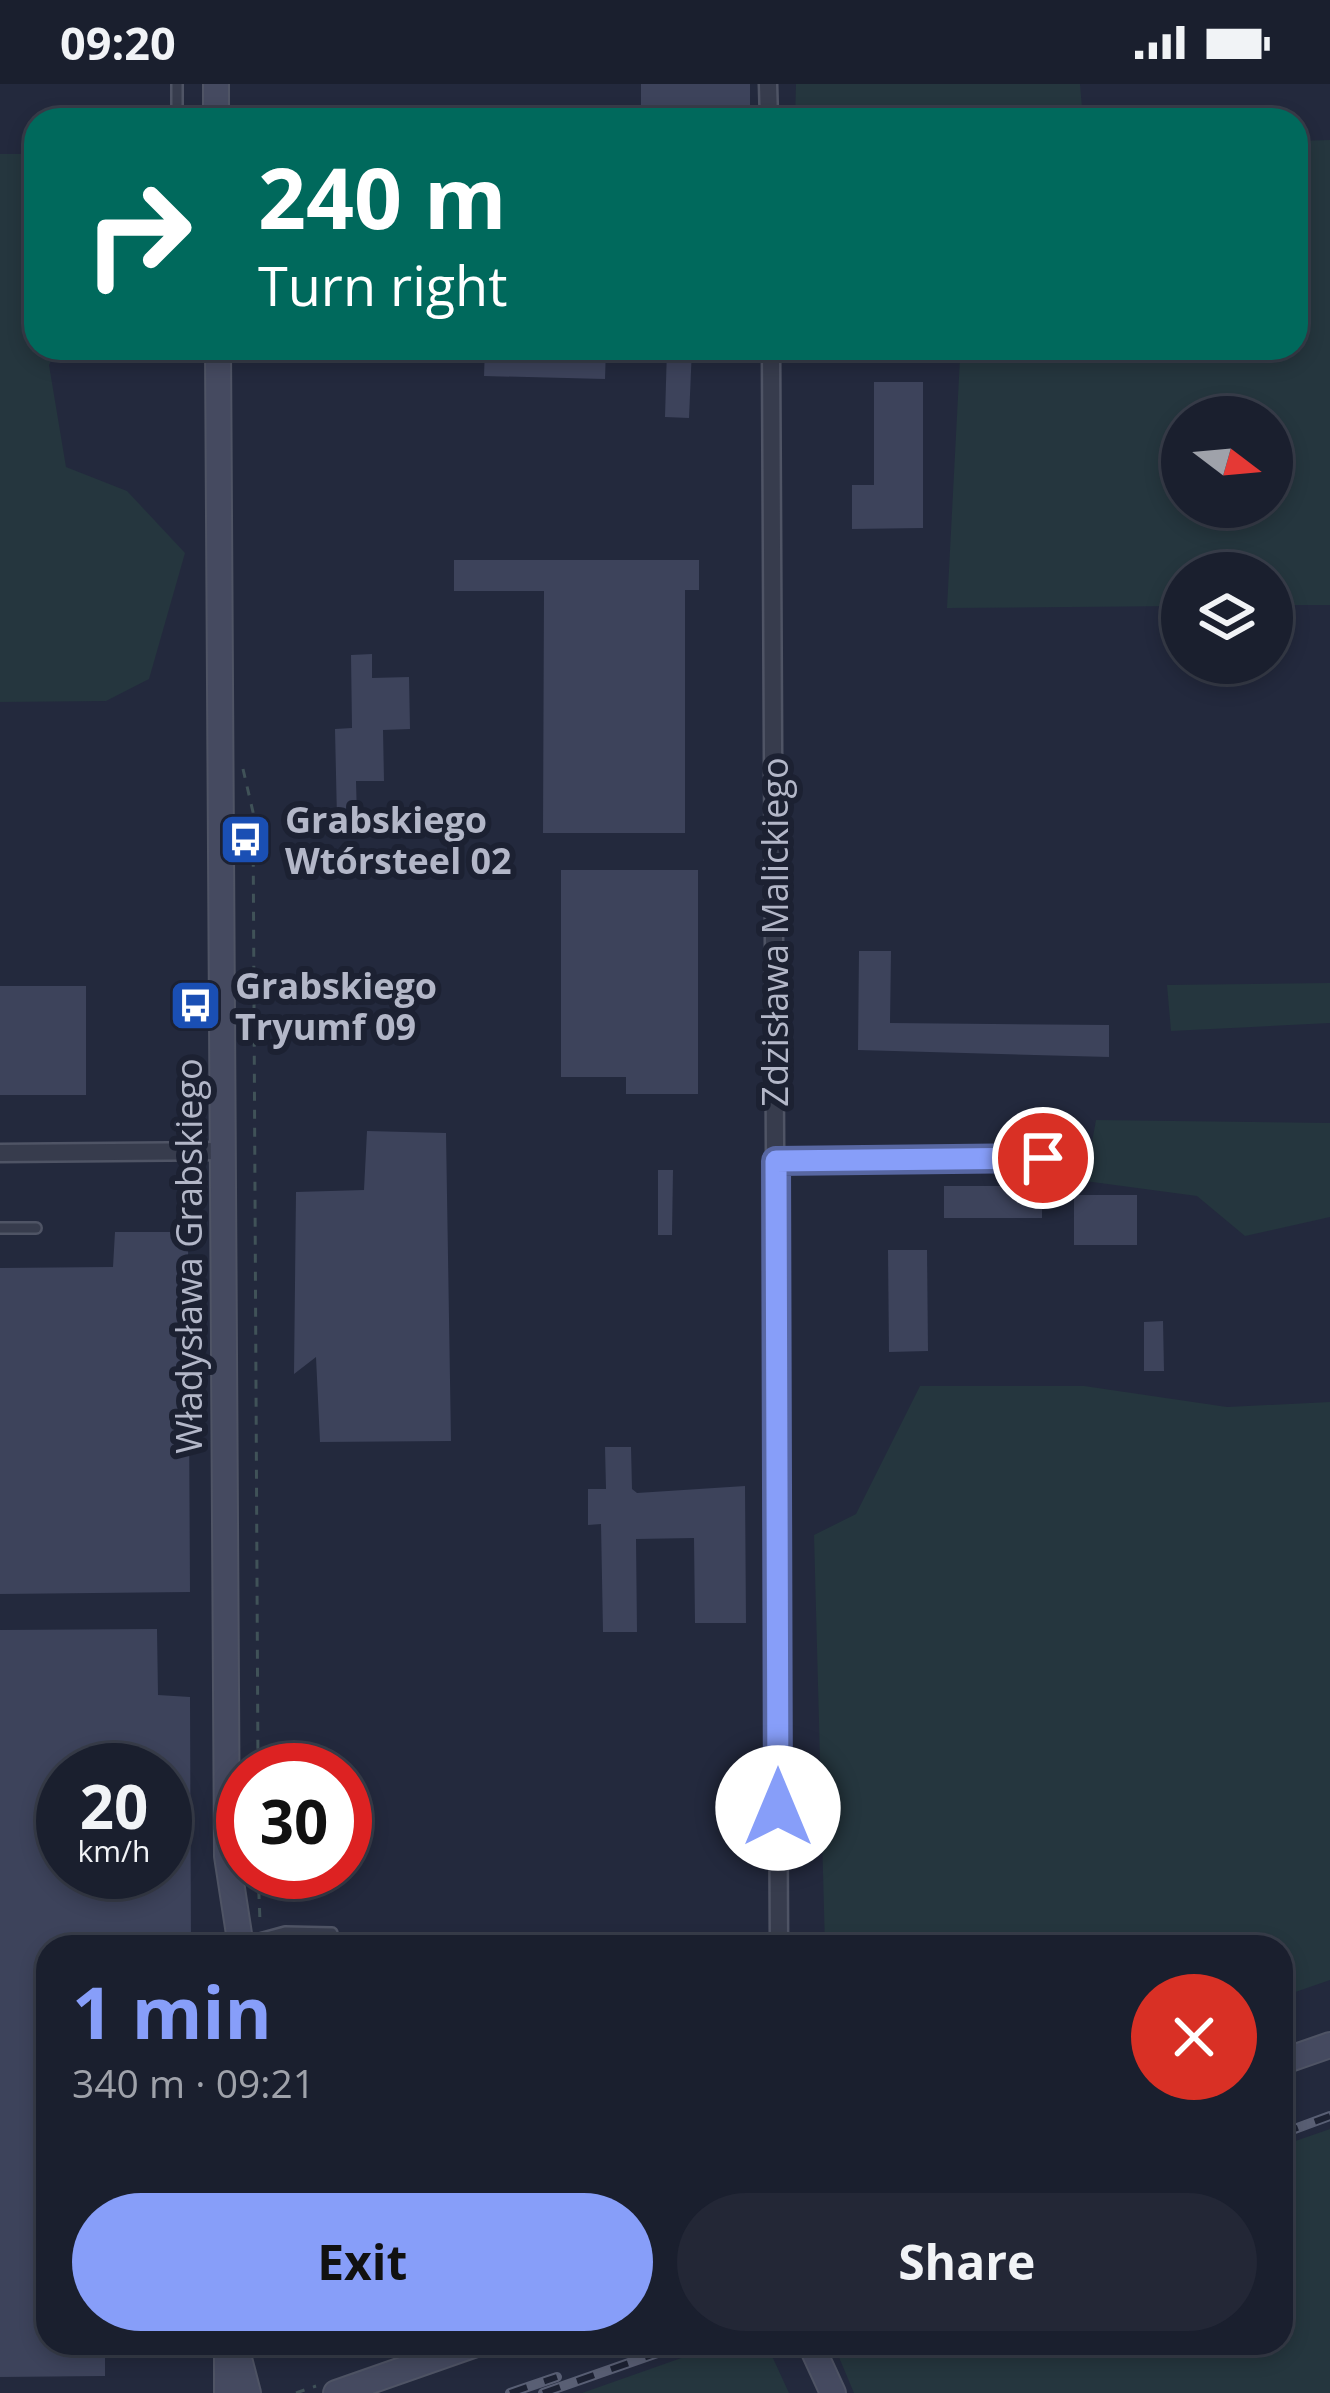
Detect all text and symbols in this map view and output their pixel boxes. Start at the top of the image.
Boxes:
text: 09:20 [60,12,176,73]
text: 240 m [258,139,506,254]
icon: right [60,156,216,312]
text: Turn right [258,248,507,322]
north arrow [1161,396,1293,528]
map controls [1161,396,1293,684]
button: layers [1161,552,1293,684]
street label: Zdzisława Malickiego [750,757,799,1107]
place label: Grabskiego Wtórsteel 02 [285,795,512,885]
bus stop icon: Grabskiego Wtórsteel 02 [218,812,274,868]
place label: Grabskiego Tryumf 09 [235,961,437,1051]
bus stop icon: Grabskiego Tryumf 09 [168,978,224,1034]
street label: Władysława Grabskiego [164,1058,213,1454]
pin [992,1107,1094,1209]
icon: arrive [1010,1125,1076,1191]
speed limit sign: 30 [216,1743,372,1899]
position arrow [715,1745,841,1871]
text: 20 [80,1765,148,1847]
text: km/h [78,1830,150,1871]
text: 1 min [72,1962,272,2060]
button: close [1131,1974,1257,2100]
text: 340 m · 09:21 [72,2056,315,2109]
button: Exit [72,2193,653,2331]
button: Share [677,2193,1257,2331]

